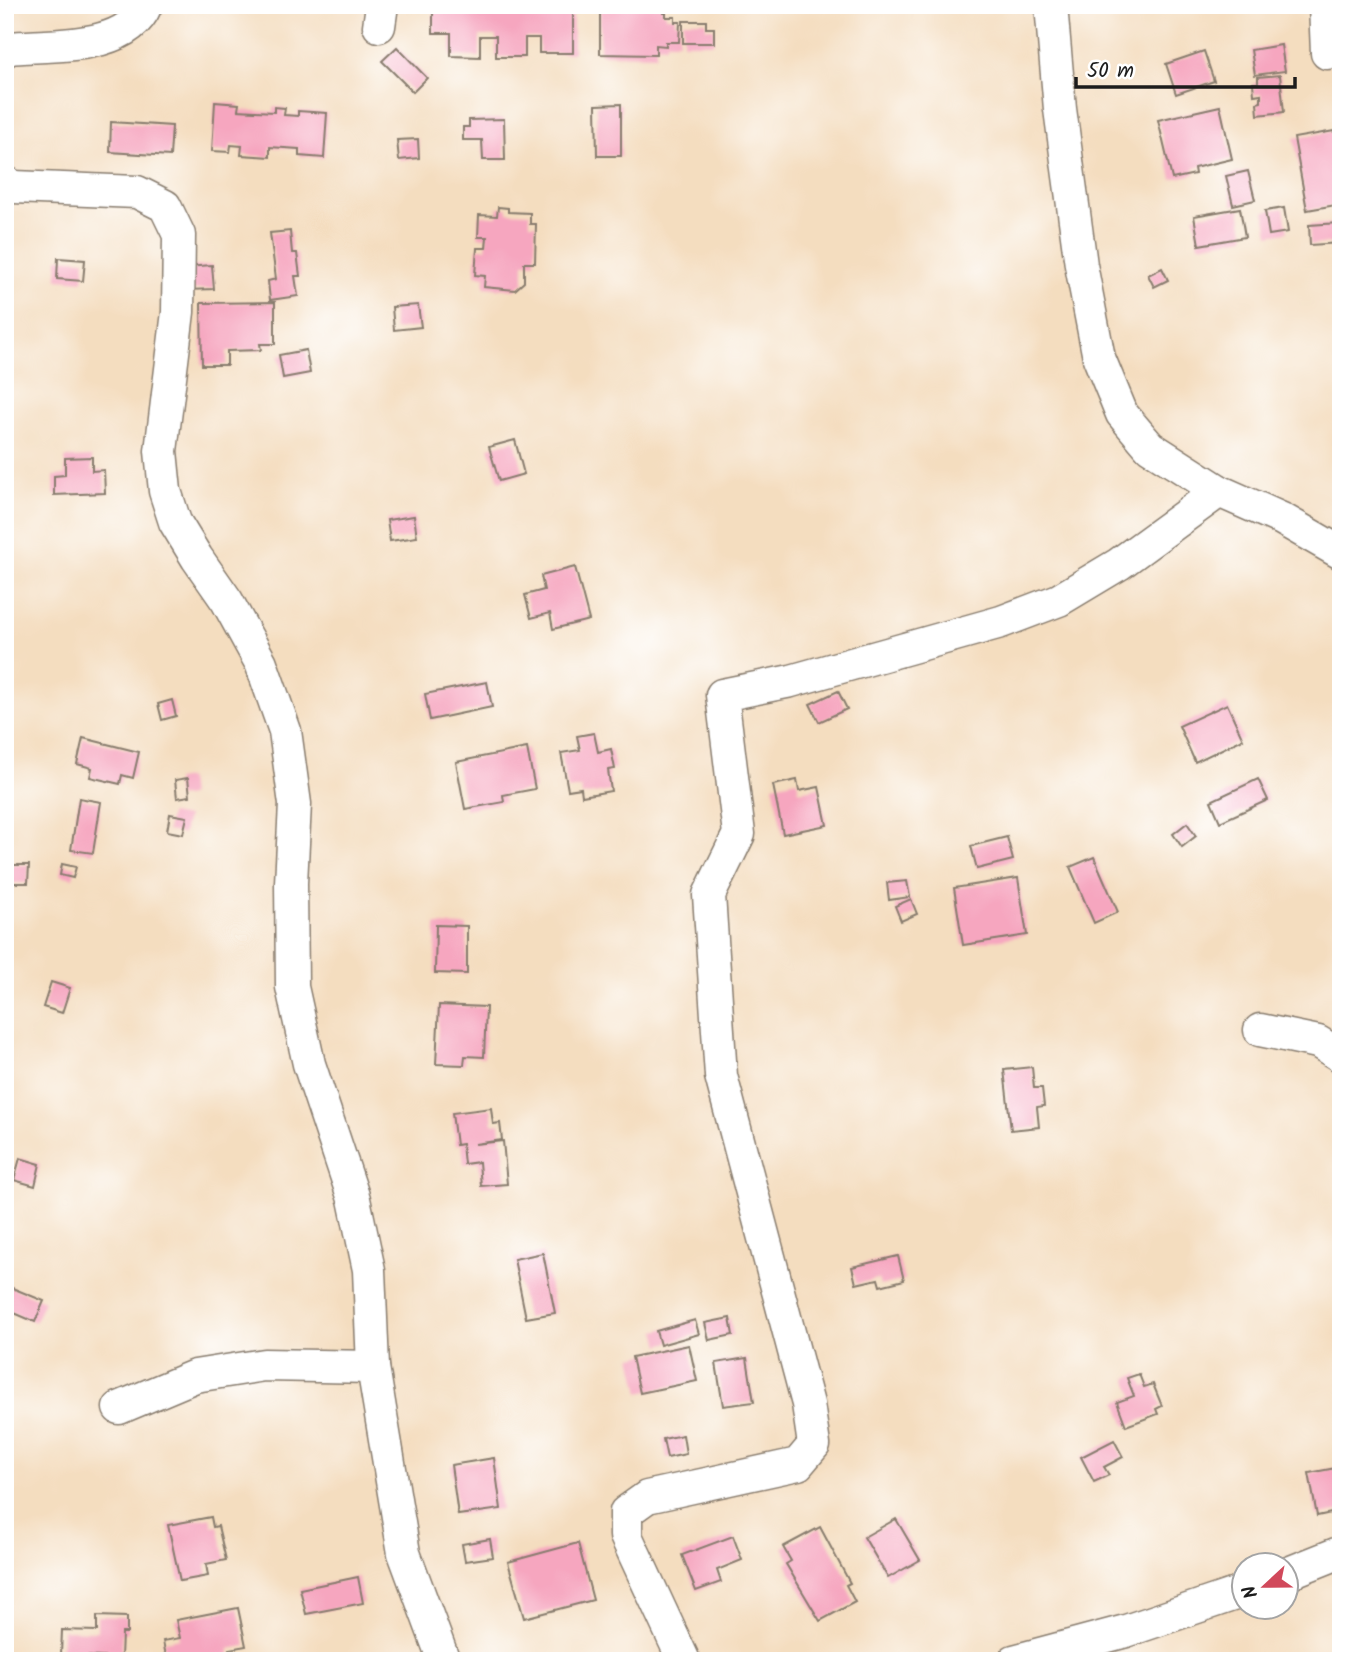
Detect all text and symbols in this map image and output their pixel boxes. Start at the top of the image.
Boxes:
scale bar [1076,46,1295,90]
text: 50 m [1087,55,1134,88]
north arrow [1230,1550,1300,1620]
text: N [1235,1580,1267,1603]

